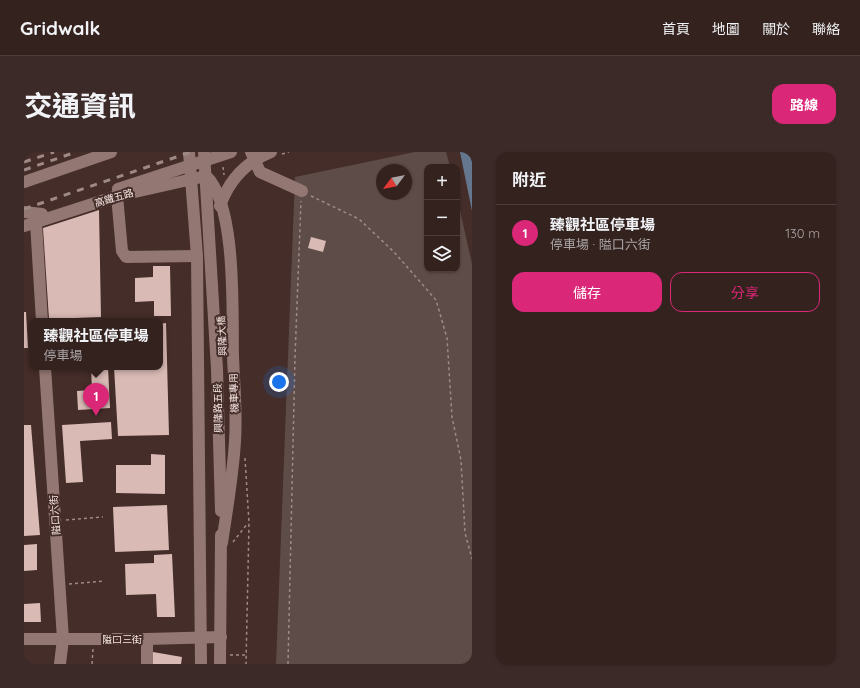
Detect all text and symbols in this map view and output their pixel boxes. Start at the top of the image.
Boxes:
text: Gridwalk [20,16,100,40]
text: 首頁 [662,20,690,38]
text: 地圖 [712,20,740,38]
text: 關於 [762,20,790,38]
text: 聯絡 [812,20,840,38]
button: 路線 [772,84,836,124]
text: 交通資訊 [24,88,136,123]
north arrow [376,164,412,200]
map controls [424,164,460,272]
button: + [424,164,460,200]
text: 附近 [512,169,546,190]
street label: 高鐵五路 [93,186,135,210]
button: − [424,200,460,236]
text: 臻觀社區停車場 [550,215,655,234]
text: 1 [522,225,528,241]
text: 130 m [785,225,820,241]
button: layers [424,236,460,272]
text: 停車場 · 隘口六街 [550,236,651,252]
button: 儲存 [512,272,662,312]
button: 分享 [670,272,820,312]
street label: 興隆大橋 [214,316,230,356]
popup [29,318,163,370]
text: 臻觀社區停車場 [43,326,149,345]
text: 停車場 [43,347,83,363]
your location [269,372,289,392]
street label: 機車專用 [227,373,241,413]
pin: 1 [83,383,109,416]
street label: 興隆路五段 [211,383,225,433]
street label: 隘口六街 [47,495,63,535]
street label: 隘口三街 [102,633,142,646]

